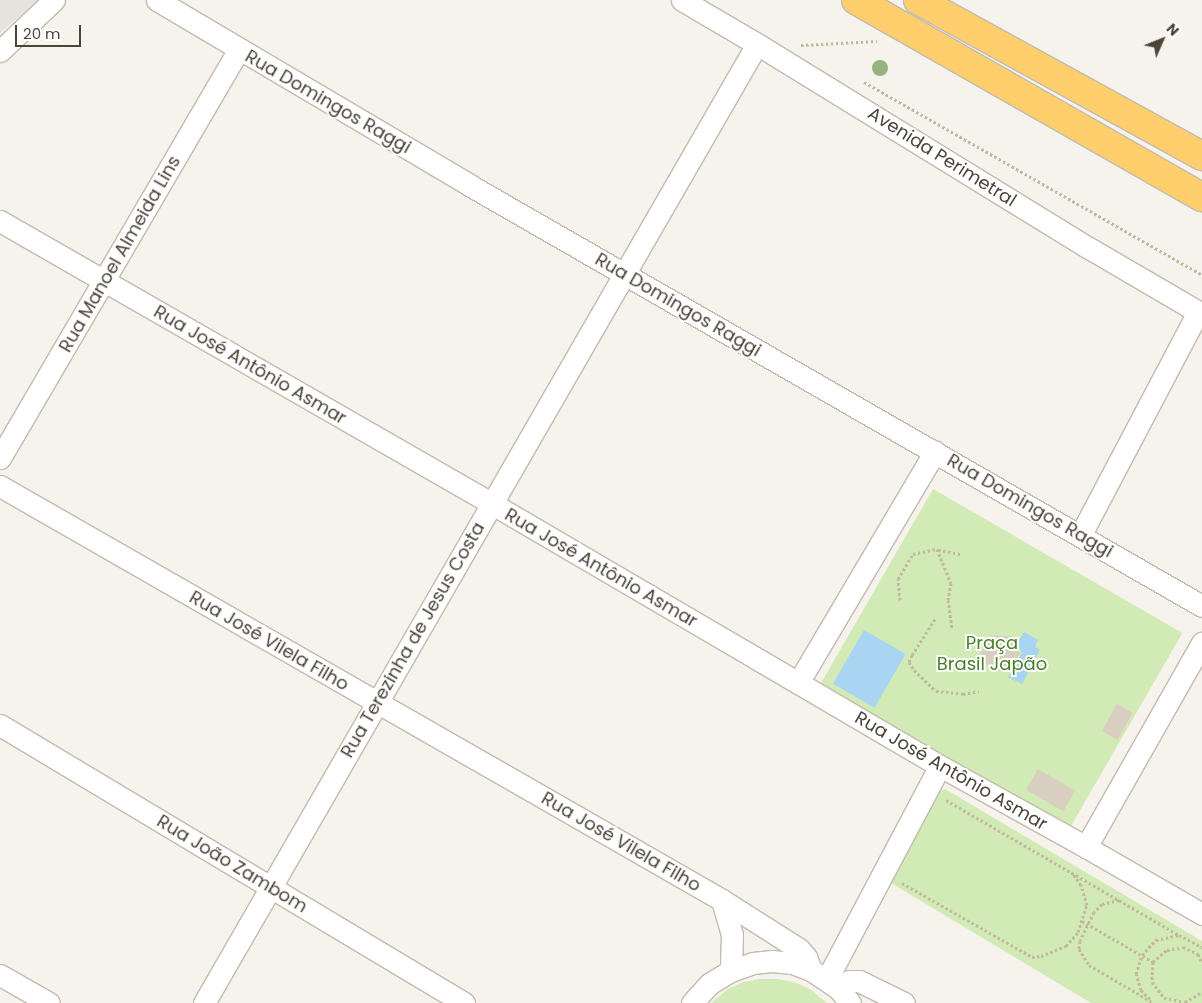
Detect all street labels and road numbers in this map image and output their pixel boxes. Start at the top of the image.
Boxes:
street label: Rua Domingos Raggi [241,46,415,158]
street label: Avenida Perimetral [864,103,1020,211]
street label: Rua Manoel Almeida Lins [55,152,185,356]
street label: Rua Domingos Raggi [591,249,765,361]
street label: Rua José Antônio Asmar [150,301,350,429]
street label: Rua Domingos Raggi [943,450,1117,562]
street label: Rua José Antônio Asmar [501,504,701,632]
street label: Rua Terezinha de Jesus Costa [337,518,489,762]
street label: Rua José Vilela Filho [185,587,353,695]
street label: Rua José Antônio Asmar [851,707,1051,835]
street label: Rua José Vilela Filho [537,788,705,896]
street label: Rua João Zambom [153,811,311,917]

